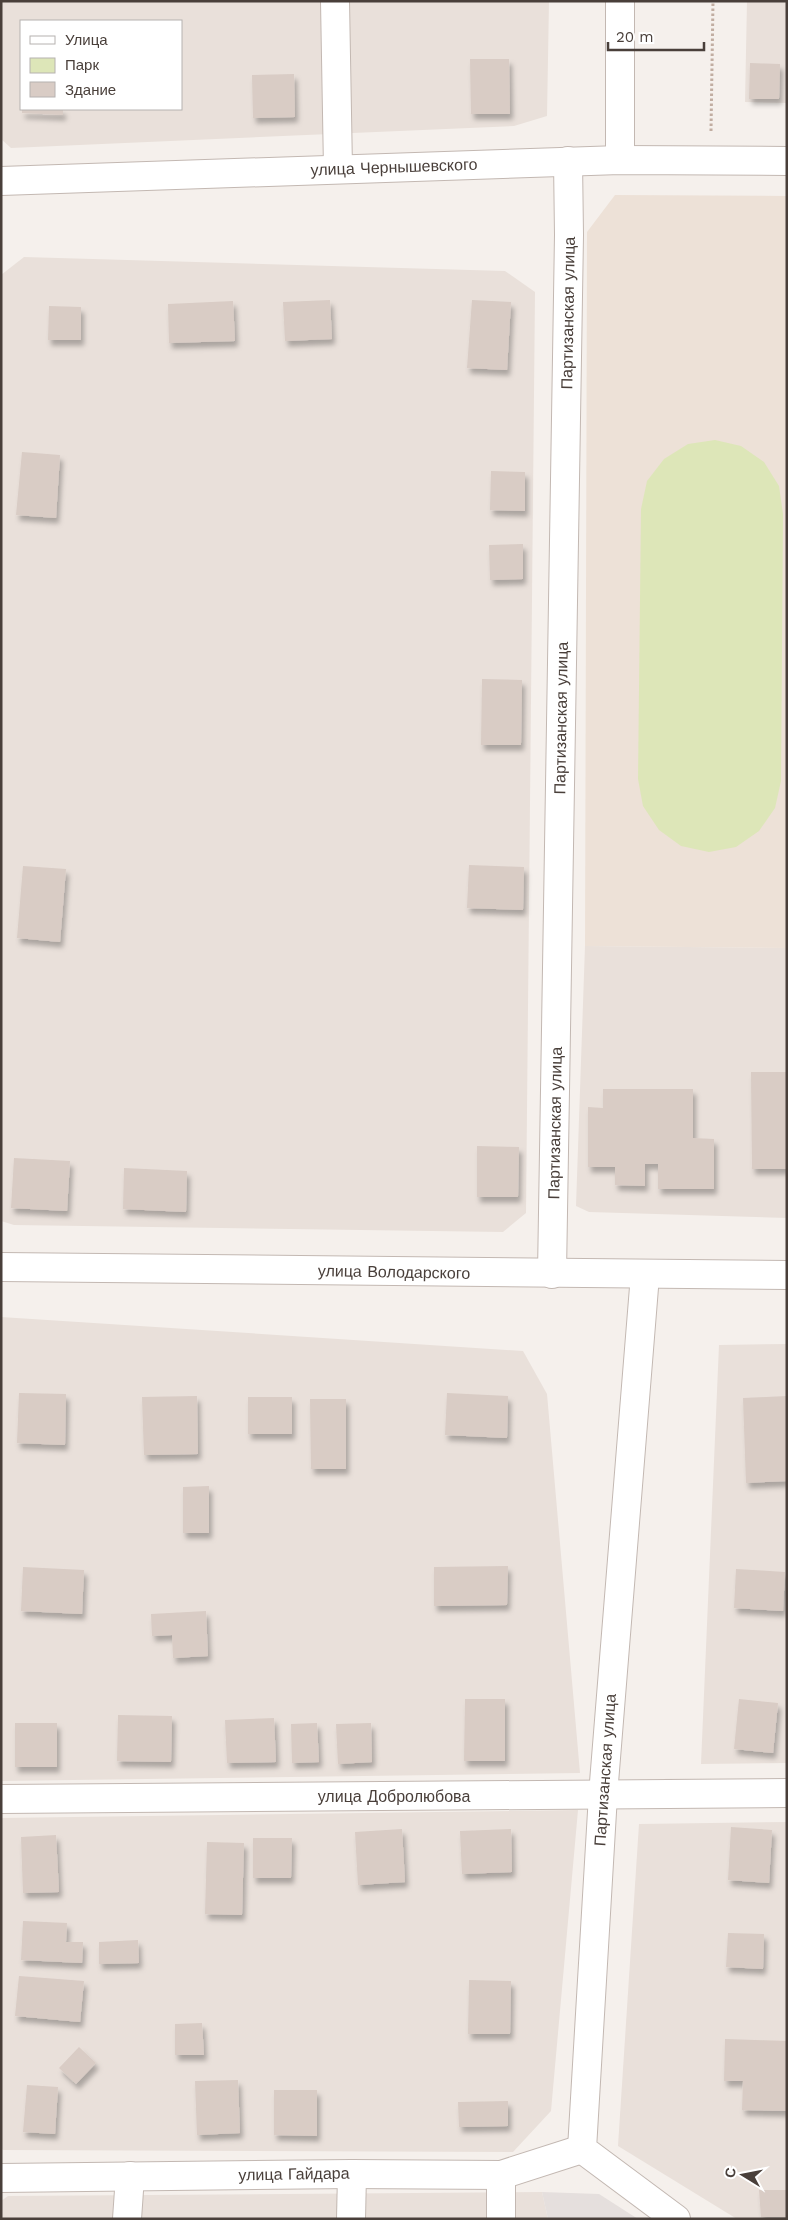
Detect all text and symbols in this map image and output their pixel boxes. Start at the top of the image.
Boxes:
legend [20,20,182,110]
scale bar [608,20,704,52]
text: 20 m [616,28,654,46]
text: Улица [65,31,108,49]
text: Парк [65,56,99,74]
text: Здание [65,81,116,99]
street label: улица Чернышевского [310,155,478,179]
street label: Партизанская улица [557,236,579,389]
street label: Партизанская улица [550,641,572,794]
street label: Партизанская улица [544,1046,566,1199]
street label: улица Володарского [318,1261,470,1283]
street label: Партизанская улица [590,1693,620,1847]
street label: улица Добролюбова [318,1787,470,1806]
north arrow [718,2150,768,2200]
street label: улица Гайдара [238,2164,350,2184]
text: С [721,2166,739,2179]

